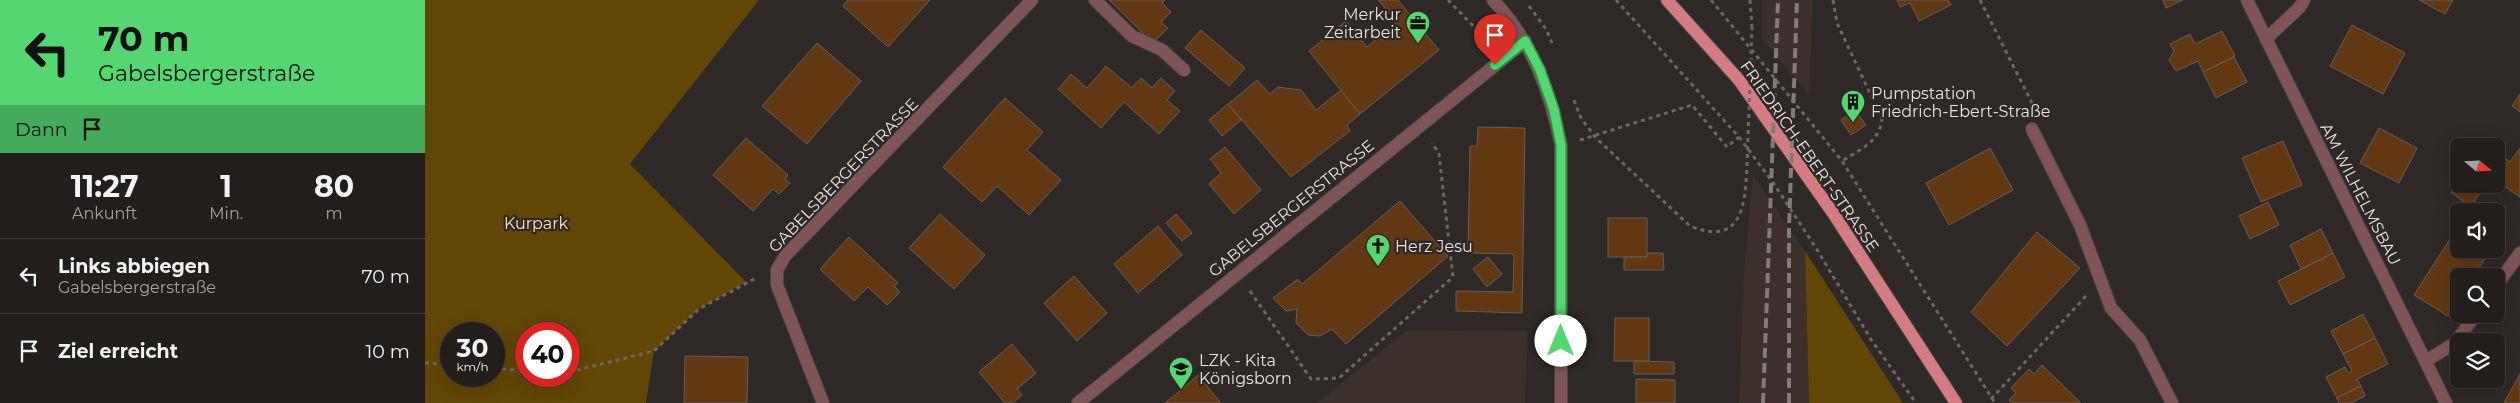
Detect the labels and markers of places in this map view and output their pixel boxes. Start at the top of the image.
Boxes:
place label: Merkur Zeitarbeit [1324,5,1401,42]
office icon: Merkur Zeitarbeit [1405,10,1431,44]
pin [1474,14,1516,65]
place label: Pumpstation Friedrich-Ebert-Straße [1871,84,2050,121]
building icon: Pumpstation Friedrich-Ebert-Straße [1840,89,1866,123]
church icon: Herz Jesu [1365,233,1391,267]
place label: Herz Jesu [1395,237,1473,256]
place label: LZK - Kita Königsborn [1199,351,1292,388]
school or university icon: LZK - Kita Königsborn [1168,356,1194,390]

